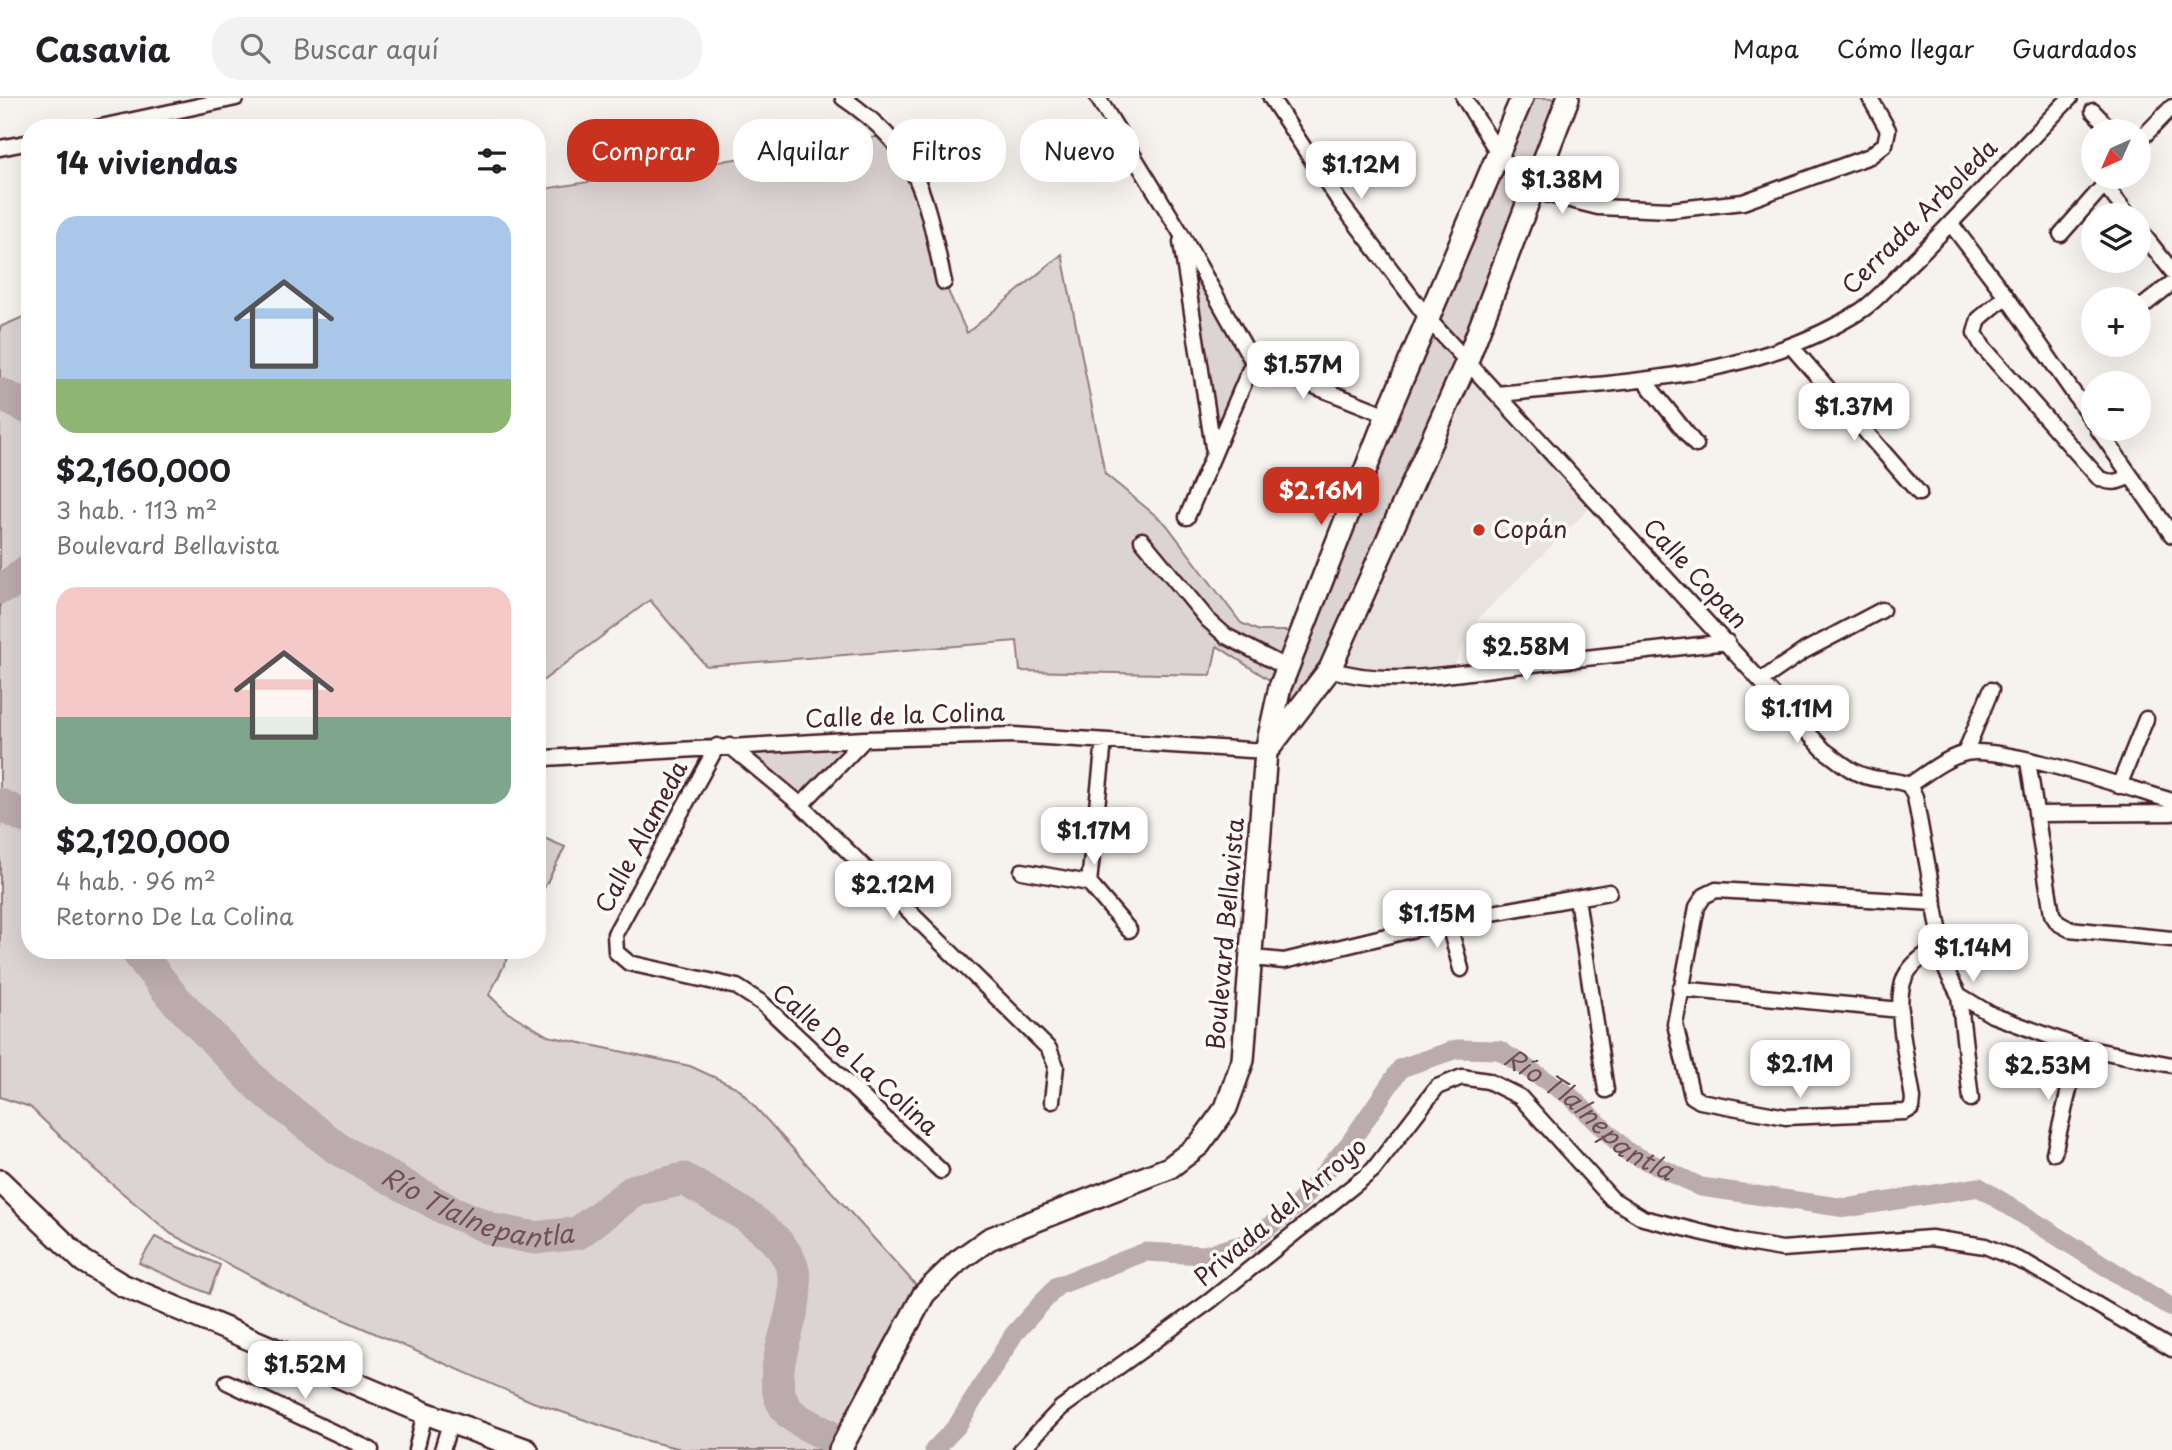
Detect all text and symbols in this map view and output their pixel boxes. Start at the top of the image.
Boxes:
search box [212,17,702,80]
text: Casavia [35,23,170,73]
icon: search [236,29,274,67]
text: Buscar aquí [292,29,439,68]
text: Mapa [1733,30,1799,66]
text: Cómo llegar [1837,30,1974,66]
text: Guardados [2012,30,2137,66]
chip: Comprar [567,119,719,182]
chip: Alquilar [733,119,873,182]
chip: Filtros [887,119,1006,182]
chip: Nuevo [1020,119,1139,182]
north arrow [2081,119,2151,189]
map controls [2081,119,2151,441]
street label: Cerrada Arboleda [1832,129,2005,302]
text: 14 viviendas [56,139,238,184]
pin: $1.12M [1304,141,1418,201]
icon: filters [473,142,511,180]
text: $1.12M [1322,146,1400,181]
pin: $1.38M [1505,156,1619,216]
text: $1.38M [1521,161,1603,196]
button: layers [2081,203,2151,273]
icon: home [221,261,347,387]
button: + [2081,287,2151,357]
pin: $1.57M [1246,342,1360,401]
text: $1.57M [1263,346,1343,381]
button: − [2081,371,2151,441]
pin: $1.37M [1797,384,1911,443]
text: $1.37M [1814,388,1894,423]
text: $2,160,000 [56,447,231,492]
pin: $2.16M [1264,468,1378,527]
text: $2.16M [1279,472,1363,507]
text: 3 hab. · 113 m² [56,492,217,527]
street label: Calle Copan [1636,509,1757,636]
place label: Copán [1493,510,1567,546]
marker: Copán [1471,522,1487,538]
text: Boulevard Bellavista [56,527,279,562]
pin: $2.58M [1469,624,1583,683]
text: $2.58M [1482,628,1570,663]
icon: home [221,632,347,758]
pin: $1.11M [1740,686,1854,745]
text: $1.11M [1761,690,1833,725]
street label: Calle de la Colina [804,693,1005,735]
street label: Calle Alameda [585,753,696,919]
pin: $1.17M [1037,808,1151,867]
text: $1.17M [1057,812,1131,847]
street label: Boulevard Bellavista [1196,816,1252,1051]
text: $2,120,000 [56,818,230,863]
pin: $2.12M [836,862,950,921]
text: 4 hab. · 96 m² [56,863,216,898]
text: $2.12M [851,866,935,901]
pin: $1.15M [1380,890,1494,950]
text: $1.15M [1399,895,1475,930]
text: Retorno De La Colina [56,898,293,933]
pin: $1.14M [1916,924,2030,984]
text: $1.14M [1934,929,2012,964]
street label: Calle De La Colina [765,974,948,1143]
water label: Río Tlalnepantla [1497,1038,1682,1190]
pin: $2.1M [1751,1040,1849,1100]
pin: $2.53M [1991,1042,2105,1102]
text: $2.1M [1766,1045,1834,1080]
text: $2.53M [2005,1047,2091,1082]
street label: Privada del Arroyo [1186,1127,1374,1294]
water label: Río Tlalnepantla [375,1156,576,1257]
pin: $1.52M [248,1342,362,1401]
text: $1.52M [264,1346,346,1381]

